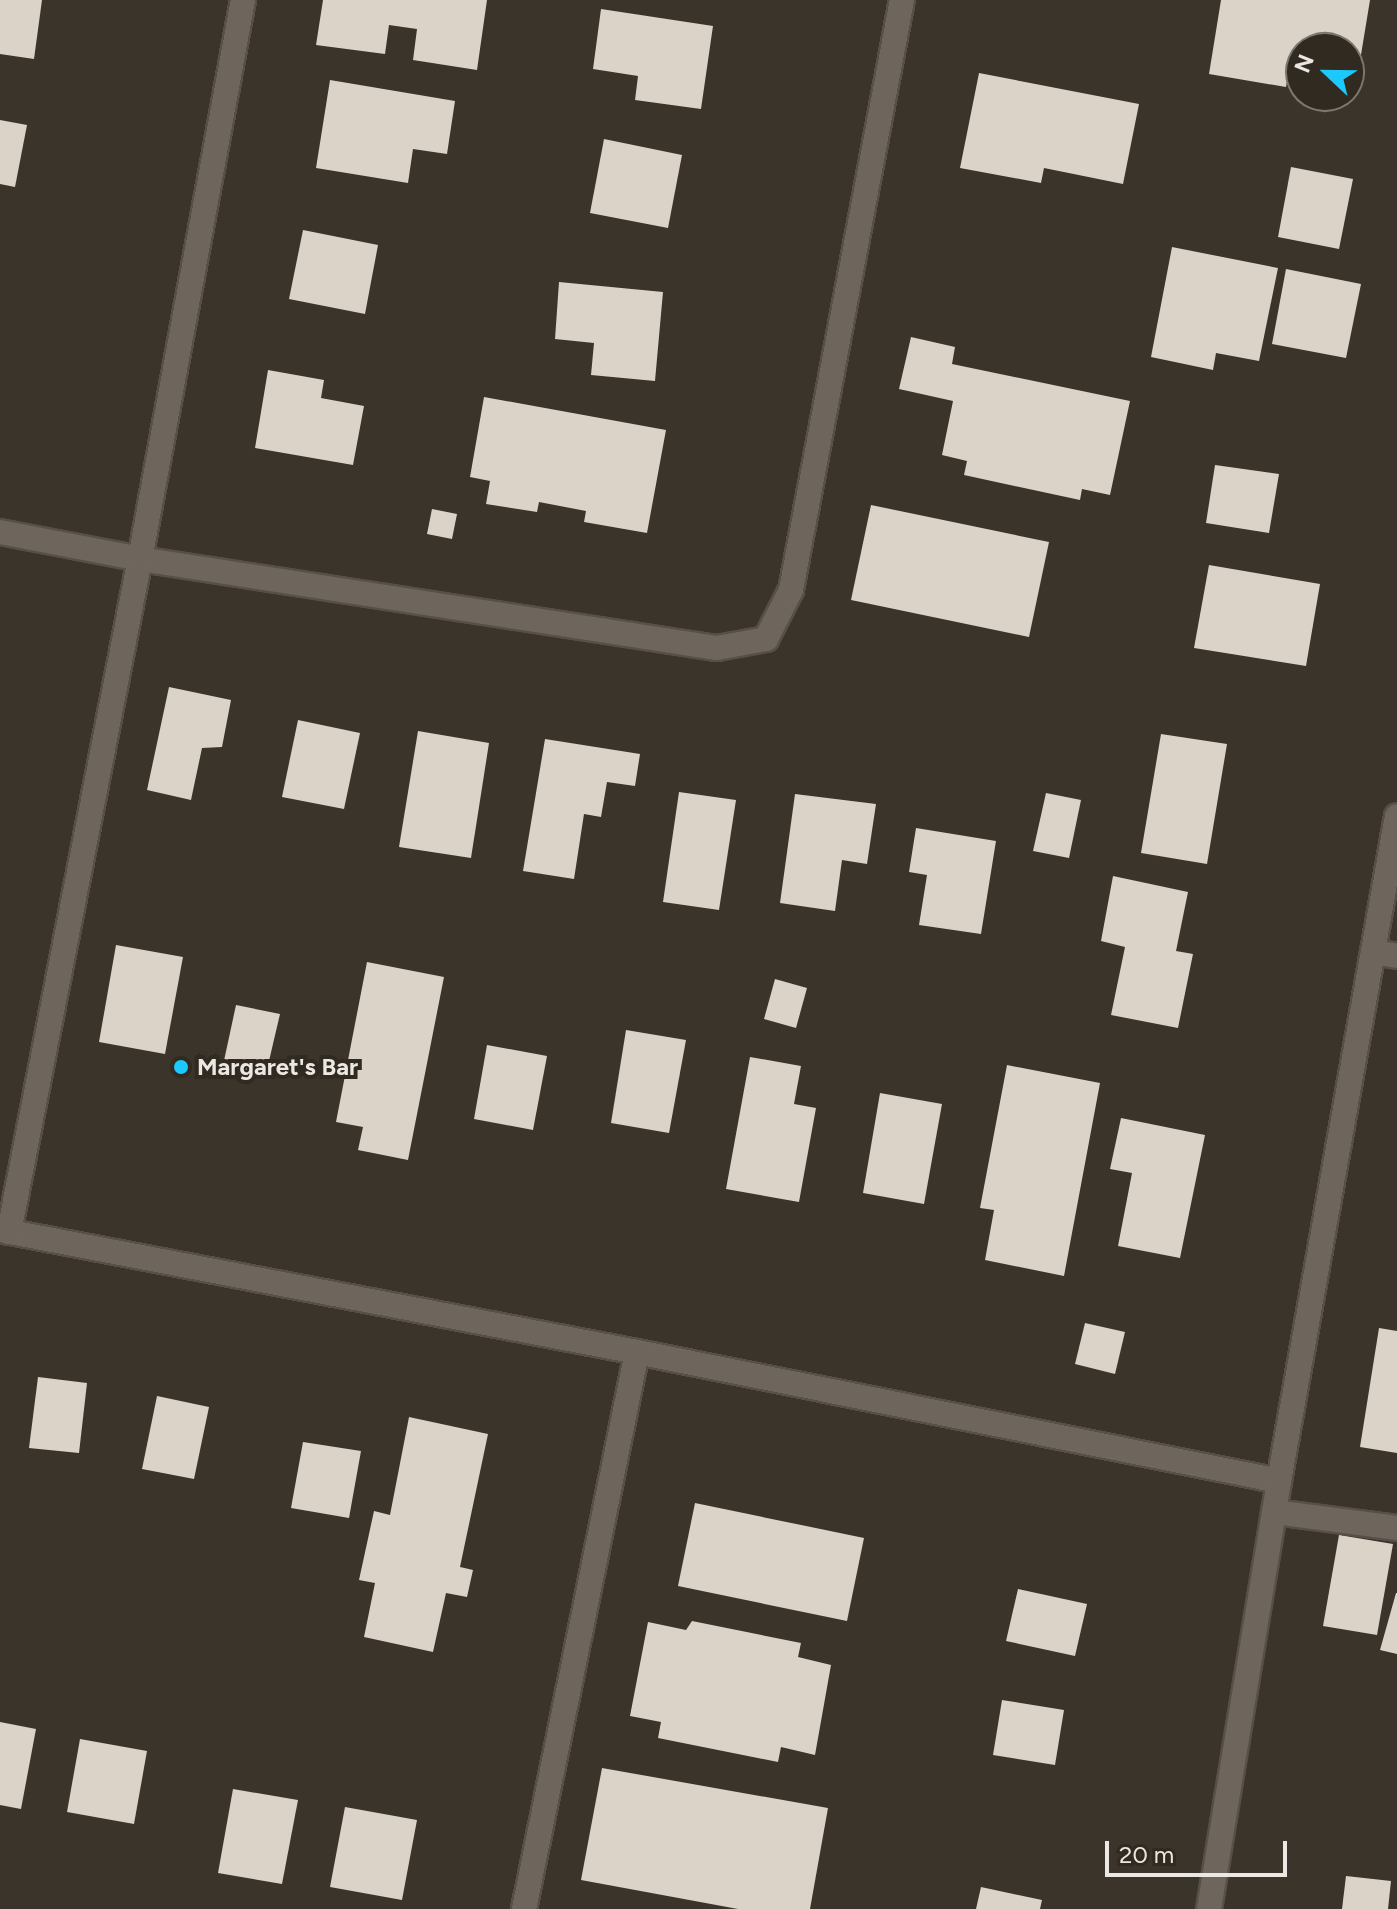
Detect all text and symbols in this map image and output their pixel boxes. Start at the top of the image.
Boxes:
north arrow [1285,32,1365,112]
text: N [1288,51,1320,77]
place label: Margaret's Bar [197,1053,358,1081]
marker: Margaret's Bar [172,1058,190,1076]
scale bar [1109,1825,1291,1875]
text: 20 m [1119,1840,1174,1869]

